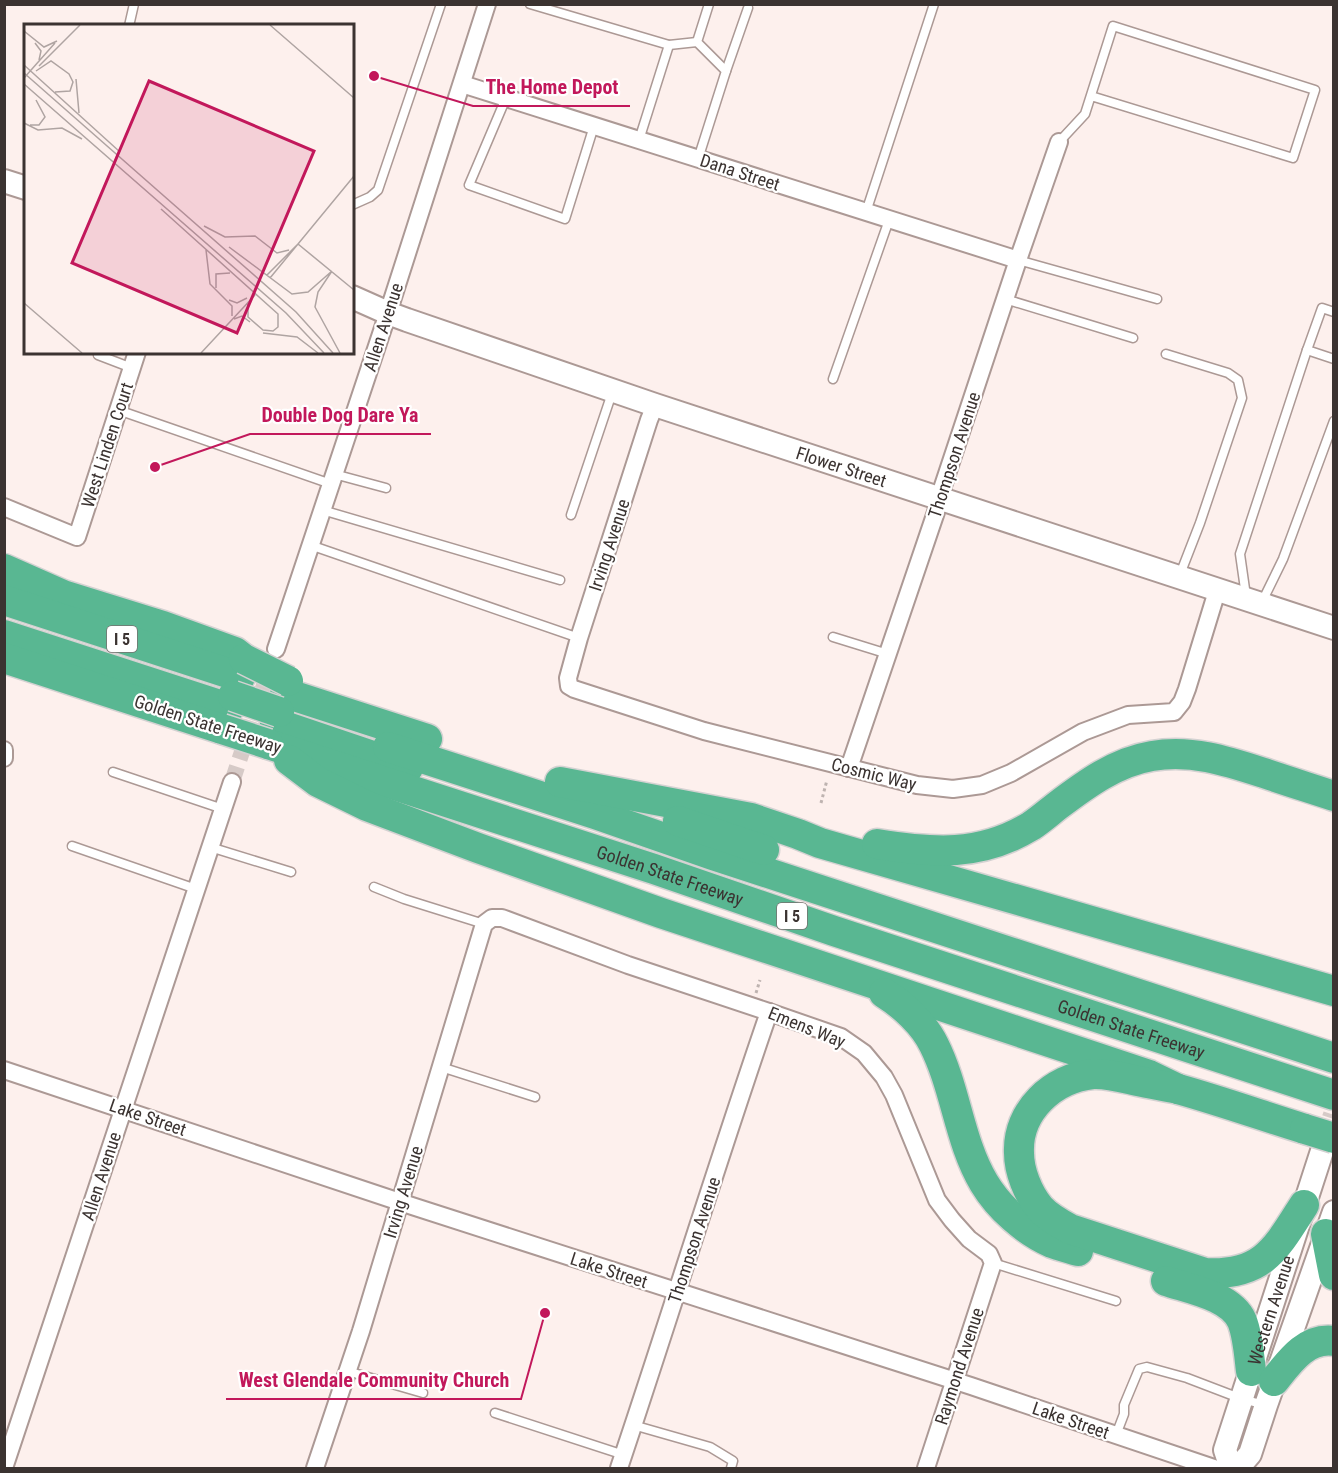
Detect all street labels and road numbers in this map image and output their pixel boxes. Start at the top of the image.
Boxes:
street label: Dana Street [698,149,782,195]
street label: Allen Avenue [359,280,407,374]
street label: West Linden Court [77,380,137,510]
street label: Thompson Avenue [924,389,984,521]
street label: Flower Street [794,442,889,491]
street label: Irving Avenue [584,496,634,594]
road number: I 5 [107,626,137,652]
street label: Golden State Freeway [132,690,285,758]
street label: Cosmic Way [829,753,919,795]
street label: Golden State Freeway [594,841,747,910]
road number: I 5 [777,903,807,929]
street label: Golden State Freeway [1055,995,1208,1063]
street label: Emens Way [765,1002,849,1052]
street label: Lake Street [107,1094,189,1140]
street label: Allen Avenue [77,1129,125,1223]
street label: Irving Avenue [379,1143,427,1241]
street label: Thompson Avenue [664,1174,724,1306]
street label: Lake Street [568,1248,650,1292]
street label: Western Avenue [1243,1253,1298,1368]
street label: Raymond Avenue [930,1305,988,1427]
street label: Lake Street [1030,1397,1112,1443]

